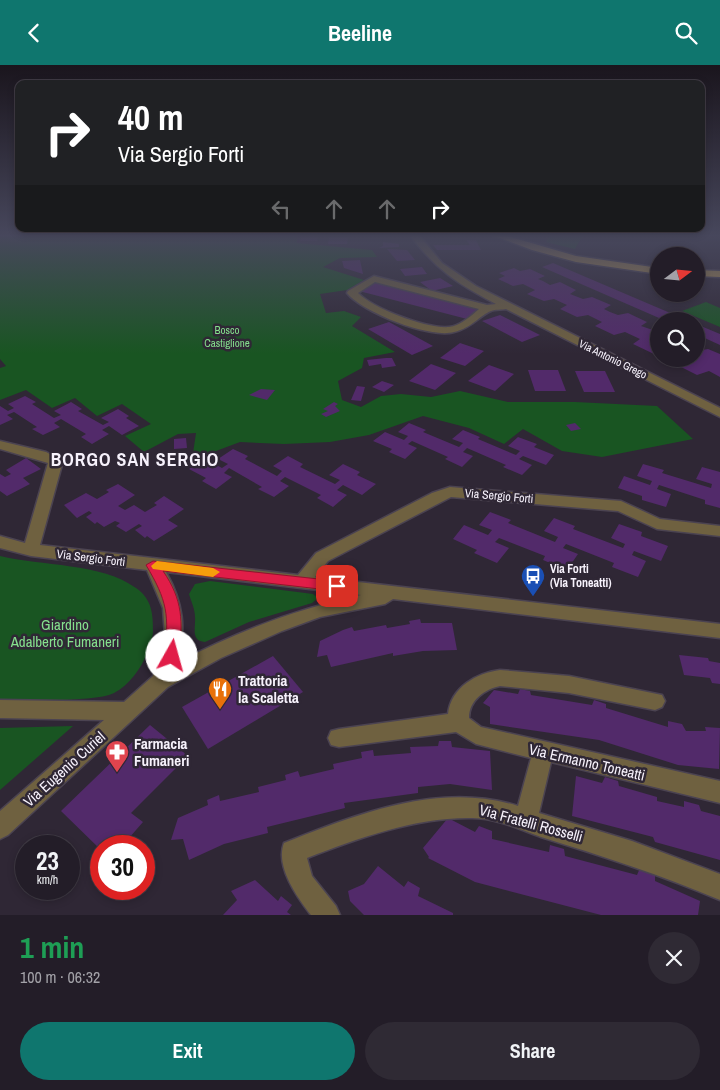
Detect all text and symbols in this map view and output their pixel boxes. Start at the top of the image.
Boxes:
text: Beeline [328,18,392,48]
icon: back [20,19,48,47]
icon: search [672,19,700,47]
text: 40 m [118,94,183,141]
icon: right [35,100,100,165]
text: Via Sergio Forti [118,139,244,169]
icon: left [267,195,295,223]
icon: ahead [320,195,348,223]
icon: ahead [373,195,401,223]
icon: right [426,195,454,223]
north arrow [650,247,705,303]
map controls [650,247,705,367]
button: search [650,312,705,367]
park label: Bosco Castiglione [204,323,250,350]
street label: Via Antonio Grego [577,336,649,382]
district label: BORGO SAN SERGIO [51,447,219,472]
street label: Via Sergio Forti [464,485,534,507]
street label: Via Sergio Forti [56,546,126,570]
place label: Via Forti (Via Toneatti) [550,561,611,591]
bus stop icon: Via Forti (Via Toneatti) [520,563,546,597]
pin [316,565,358,607]
icon: arrive [323,572,351,600]
park label: Giardino Adalberto Fumaneri [10,614,119,652]
position arrow [145,629,197,681]
place label: Trattoria la Scaletta [238,670,299,708]
restaurant icon: Trattoria la Scaletta [207,676,233,710]
street label: Via Eugenio Curiel [18,726,110,812]
place label: Farmacia Fumaneri [134,733,189,771]
street label: Via Ermanno Toneatti [527,738,647,786]
pharmacy icon: Farmacia Fumaneri [104,739,130,773]
street label: Via Fratelli Rosselli [477,799,585,847]
speed limit sign: 30 [90,835,155,900]
text: 23 [36,844,59,878]
text: km/h [37,872,58,888]
text: 1 min [20,927,84,967]
button: close [648,932,700,984]
text: 100 m · 06:32 [20,966,100,988]
button: Exit [20,1022,355,1080]
button: Share [365,1022,700,1080]

